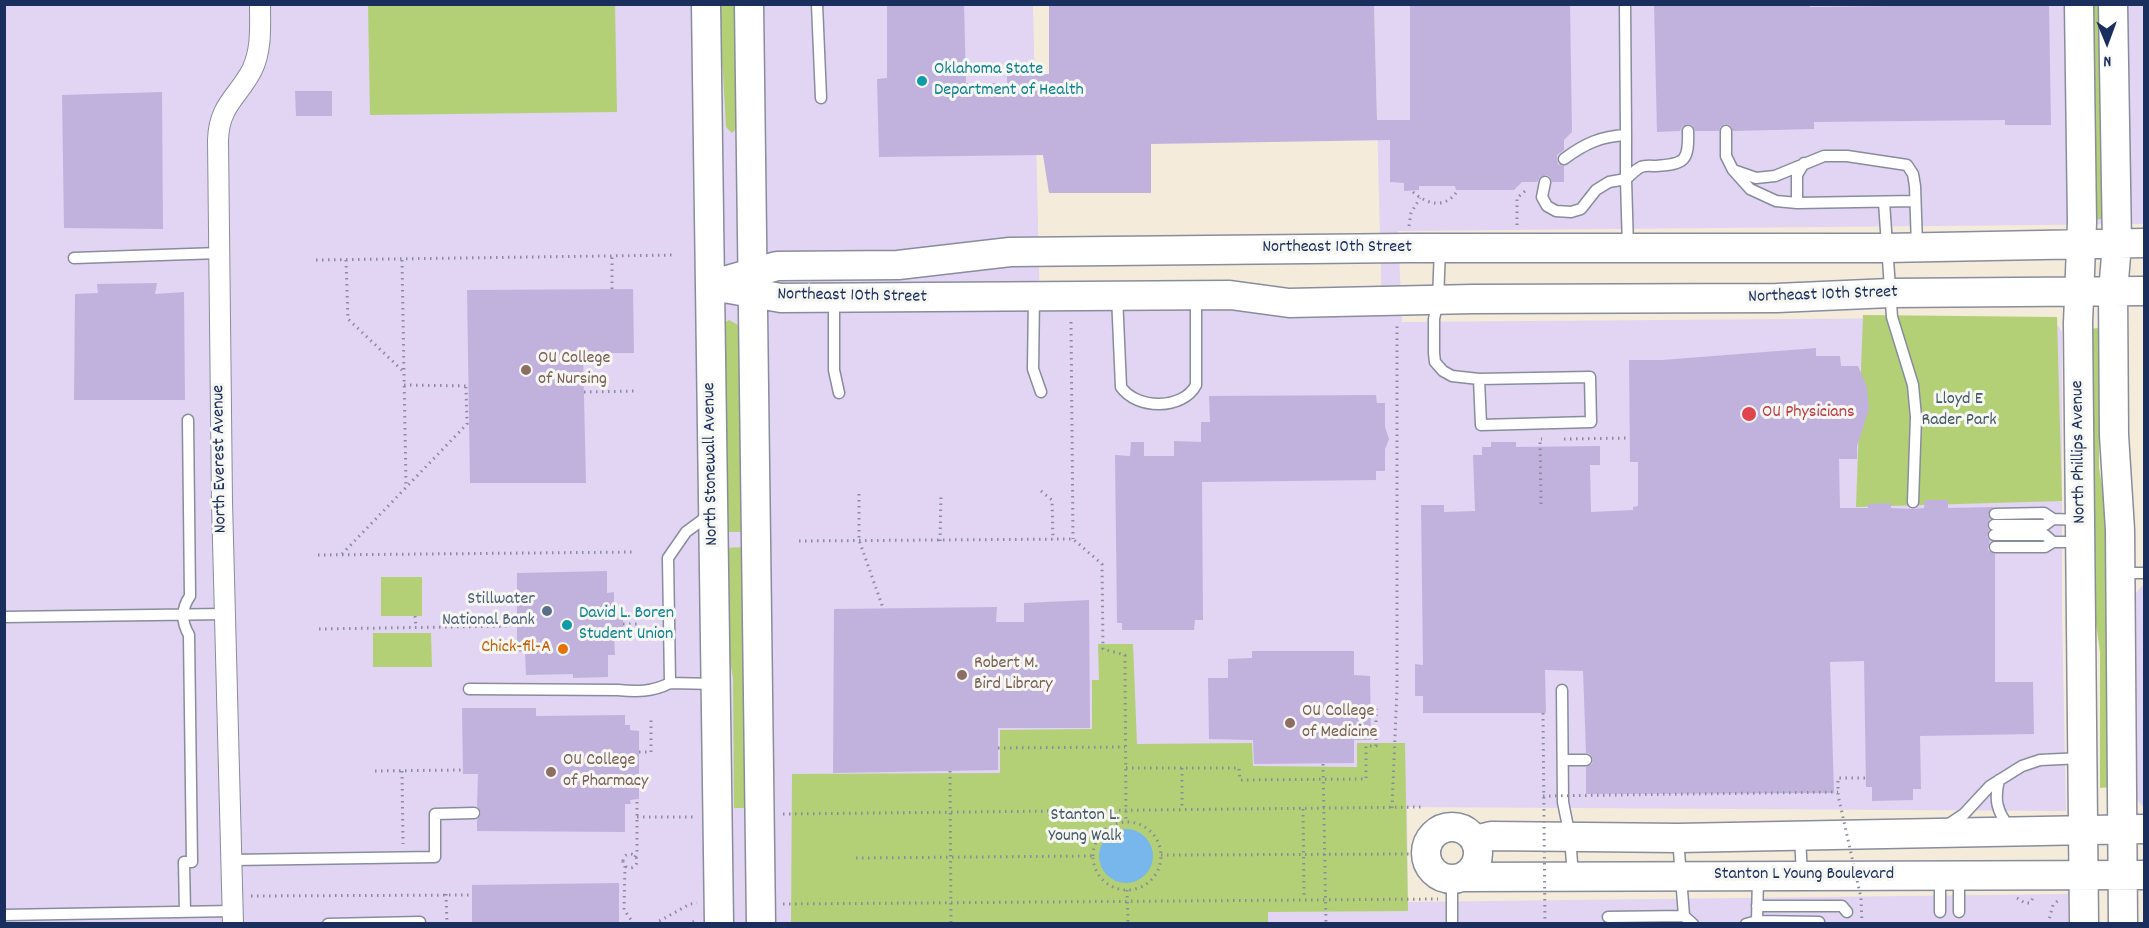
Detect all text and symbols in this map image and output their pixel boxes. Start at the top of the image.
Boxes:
north arrow [2077,12,2137,72]
text: N [2103,49,2111,72]
place label: Oklahoma State Department of Health [934,60,1084,103]
marker: Oklahoma State Department of Health [915,74,929,88]
street label: Northeast 10th Street [1262,238,1412,260]
street label: Northeast 10th Street [1748,283,1898,309]
street label: Northeast 10th Street [777,285,927,309]
place label: OU College of Nursing [538,349,610,392]
marker: OU College of Nursing [519,363,533,377]
street label: North Phillips Avenue [2068,380,2092,524]
street label: North Stonewall Avenue [700,382,724,546]
street label: North Everest Avenue [209,385,233,533]
park label: Lloyd E Rader Park [1921,390,1997,432]
place label: OU Physicians [1762,403,1855,425]
marker: OU Physicians [1740,405,1758,423]
place label: Stillwater National Bank [442,590,535,632]
marker: Stillwater National Bank [540,604,554,618]
place label: David L. Boren Student Union [579,604,674,646]
marker: David L. Boren Student Union [560,618,574,632]
place label: Chick-fil-A [481,638,551,660]
marker: Chick-fil-A [556,642,570,656]
place label: Robert M. Bird Library [974,654,1053,696]
marker: Robert M. Bird Library [955,668,969,682]
place label: OU College of Medicine [1302,702,1377,744]
marker: OU College of Medicine [1283,716,1297,730]
place label: OU College of Pharmacy [563,751,648,794]
marker: OU College of Pharmacy [544,765,558,779]
park label: Stanton L. Young Walk [1048,806,1122,848]
street label: Stanton L Young Boulevard [1714,865,1894,887]

